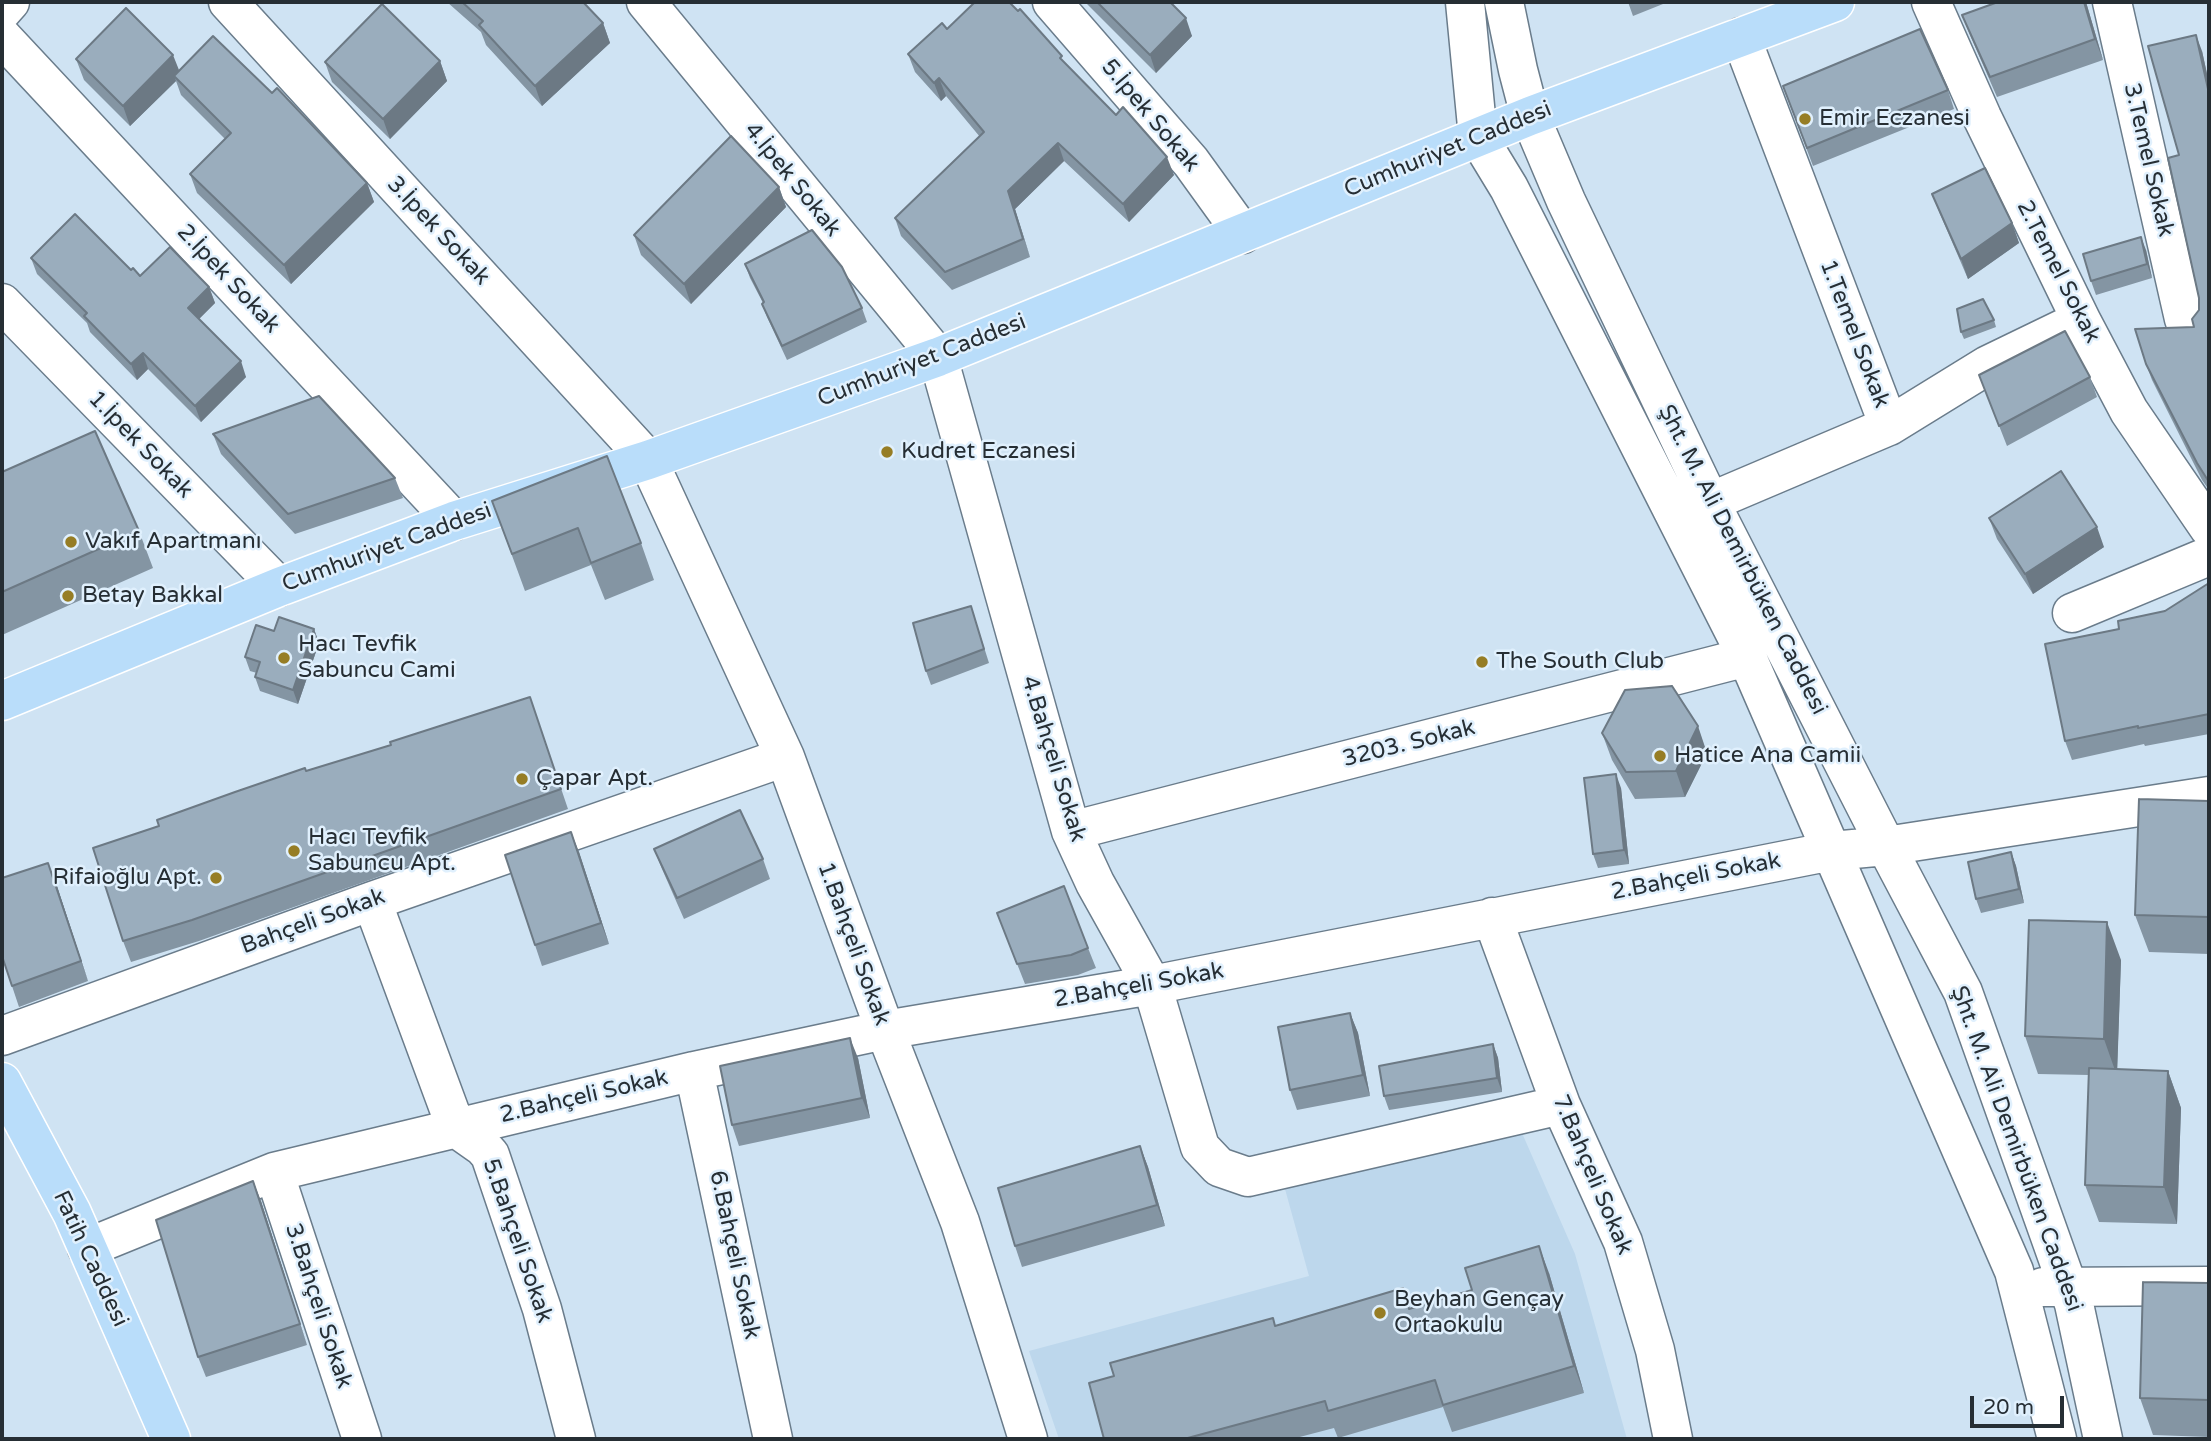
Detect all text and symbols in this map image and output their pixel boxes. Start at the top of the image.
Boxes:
street label: 5.İpek Sokak [1095,54,1205,178]
street label: 3.Temel Sokak [2117,81,2179,239]
street label: Cumhuriyet Caddesi [1340,96,1556,204]
place label: Emir Eczanesi [1819,105,1970,133]
marker: Emir Eczanesi [1797,111,1813,127]
street label: 4.İpek Sokak [738,117,846,243]
street label: 3.İpek Sokak [381,171,495,291]
street label: 2.Temel Sokak [2010,196,2106,348]
street label: 2.İpek Sokak [171,219,285,339]
street label: 1.Temel Sokak [1813,256,1895,412]
street label: Cumhuriyet Caddesi [814,309,1030,413]
street label: 1.İpek Sokak [82,386,198,504]
street label: Şht. M. Ali Demirbüken Caddesi [1652,400,1832,720]
place label: Kudret Eczanesi [901,438,1076,466]
marker: Kudret Eczanesi [879,444,895,460]
street label: Cumhuriyet Caddesi [278,497,496,599]
place label: Vakıf Apartmanı [85,528,261,556]
marker: Vakıf Apartmanı [63,534,79,550]
place label: Betay Bakkal [82,582,223,610]
marker: Betay Bakkal [60,588,76,604]
place label: Hacı Tevfik Sabuncu Cami [298,631,456,685]
place label: The South Club [1496,648,1664,676]
marker: Hacı Tevfik Sabuncu Cami [276,650,292,666]
marker: The South Club [1474,654,1490,670]
street label: 4.Bahçeli Sokak [1015,673,1091,845]
street label: 3203. Sokak [1340,714,1478,774]
place label: Hatice Ana Camii [1674,742,1861,770]
marker: Hatice Ana Camii [1652,748,1668,764]
place label: Çapar Apt. [536,765,653,793]
marker: Çapar Apt. [514,771,530,787]
place label: Hacı Tevfik Sabuncu Apt. [308,824,456,878]
marker: Hacı Tevfik Sabuncu Apt. [286,843,302,859]
street label: 2.Bahçeli Sokak [1609,847,1783,907]
street label: 1.Bahçeli Sokak [811,859,895,1029]
place label: Rifaioğlu Apt. [52,864,202,892]
marker: Rifaioğlu Apt. [208,870,224,886]
street label: Bahçeli Sokak [237,883,389,961]
street label: 2.Bahçeli Sokak [1052,957,1226,1015]
street label: Şht. M. Ali Demirbüken Caddesi [1944,983,2088,1315]
street label: 2.Bahçeli Sokak [497,1064,671,1130]
street label: 7.Bahçeli Sokak [1546,1091,1638,1259]
street label: 5.Bahçeli Sokak [476,1155,558,1327]
street label: 6.Bahçeli Sokak [703,1168,765,1342]
street label: Fatih Caddesi [46,1187,134,1331]
street label: 3.Bahçeli Sokak [278,1220,358,1392]
place label: Beyhan Gençay Ortaokulu [1394,1286,1564,1340]
marker: Beyhan Gençay Ortaokulu [1372,1305,1388,1321]
scale bar [1973,1382,2068,1426]
text: 20 m [1983,1395,2034,1420]

